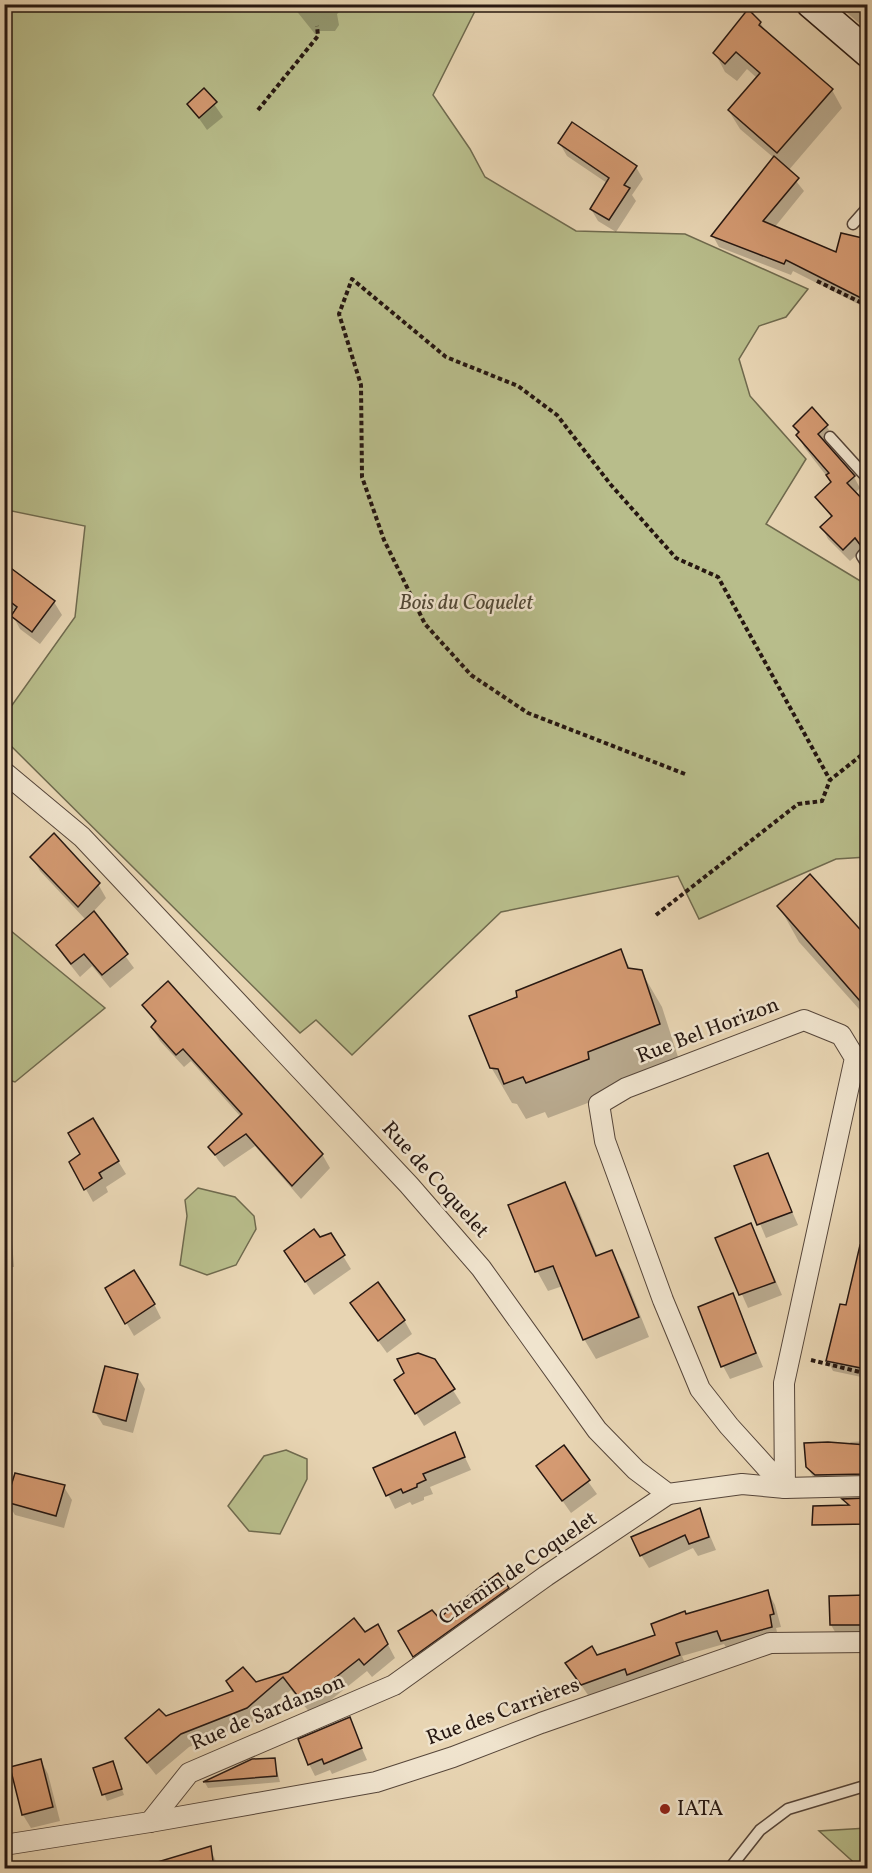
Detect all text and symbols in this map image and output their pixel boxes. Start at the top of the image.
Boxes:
park label: Bois du Coquelet [399,589,534,618]
street label: Rue Bel Horizon [633,991,783,1071]
street label: Rue de Coquelet [375,1115,495,1245]
street label: Chemin de Coquelet [433,1505,603,1633]
street label: Rue de Sardanson [187,1667,349,1759]
street label: Rue des Carrières [422,1671,584,1753]
place label: IATA [677,1795,724,1824]
marker: IATA [658,1802,672,1816]

